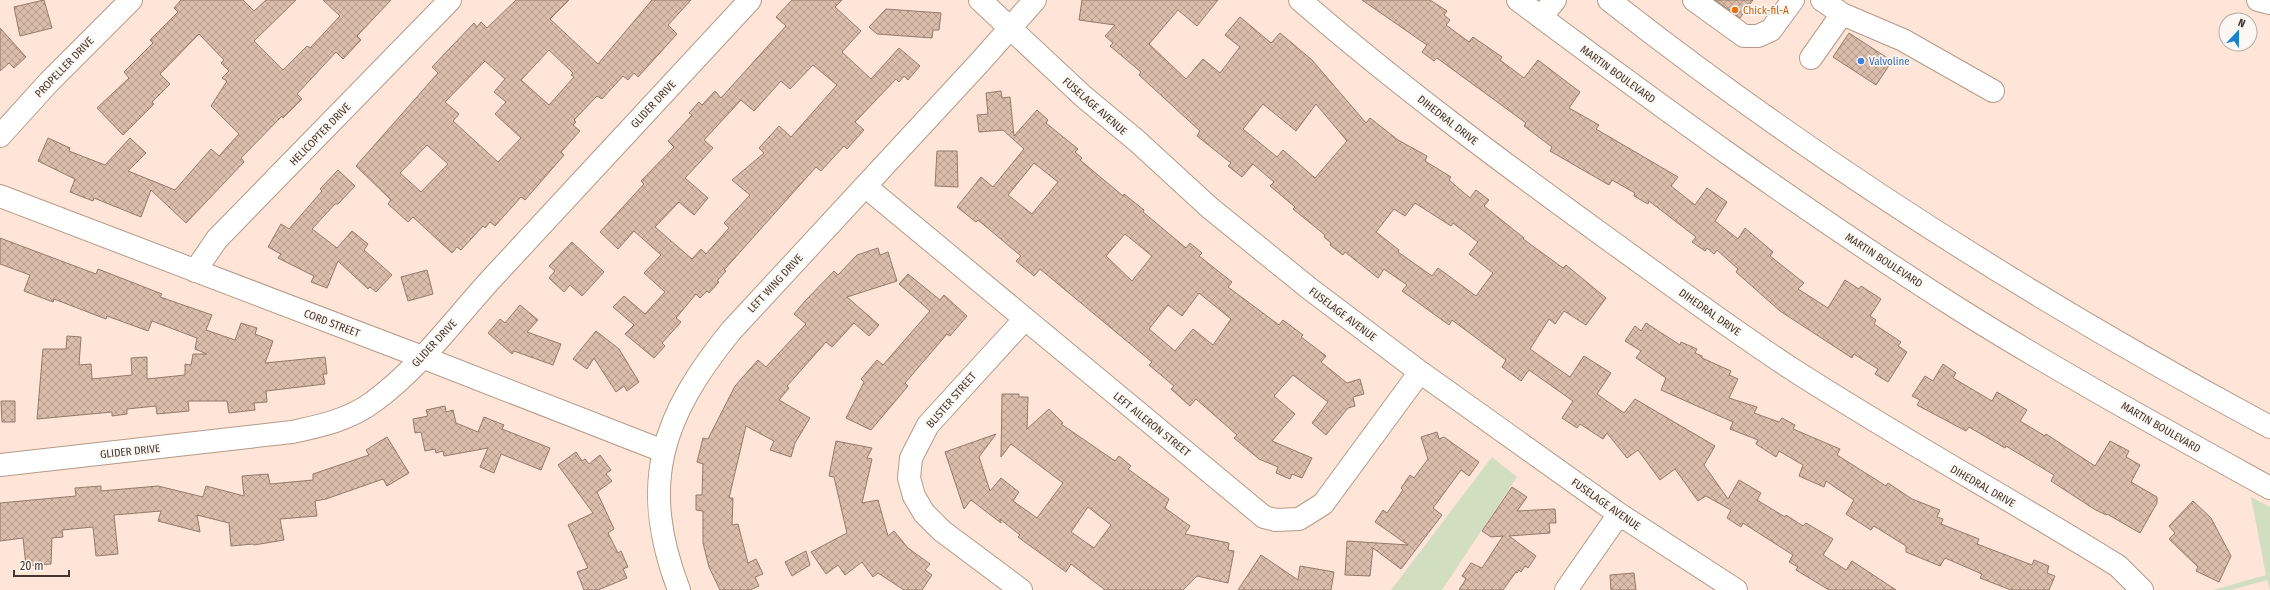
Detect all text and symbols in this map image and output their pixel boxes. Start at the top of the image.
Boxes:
place label: Chick-fil-A [1743,4,1789,17]
marker: Chick-fil-A [1730,5,1740,15]
north arrow [2218,12,2258,52]
text: N [2236,16,2247,30]
street label: PROPELLER DRIVE [32,34,96,100]
street label: MARTIN BOULEVARD [1578,43,1658,106]
place label: Valvoline [1869,55,1910,68]
marker: Valvoline [1856,56,1866,66]
street label: FUSELAGE AVENUE [1060,75,1130,138]
street label: GLIDER DRIVE [628,78,679,131]
street label: DIHEDRAL DRIVE [1415,93,1480,148]
street label: HELICOPTER DRIVE [287,100,354,168]
street label: MARTIN BOULEVARD [1843,231,1925,290]
street label: LEFT WING DRIVE [745,251,806,315]
street label: FUSELAGE AVENUE [1306,285,1379,344]
street label: DIHEDRAL DRIVE [1676,286,1743,339]
street label: CORD STREET [302,307,363,340]
street label: GLIDER DRIVE [409,317,460,370]
street label: BLISTER STREET [924,369,980,431]
street label: LEFT AILERON STREET [1111,389,1193,460]
street label: MARTIN BOULEVARD [2119,399,2203,455]
street label: GLIDER DRIVE [99,442,161,461]
street label: DIHEDRAL DRIVE [1948,463,2018,510]
street label: FUSELAGE AVENUE [1569,476,1643,533]
scale bar [14,552,69,578]
text: 20 m [20,559,44,573]

